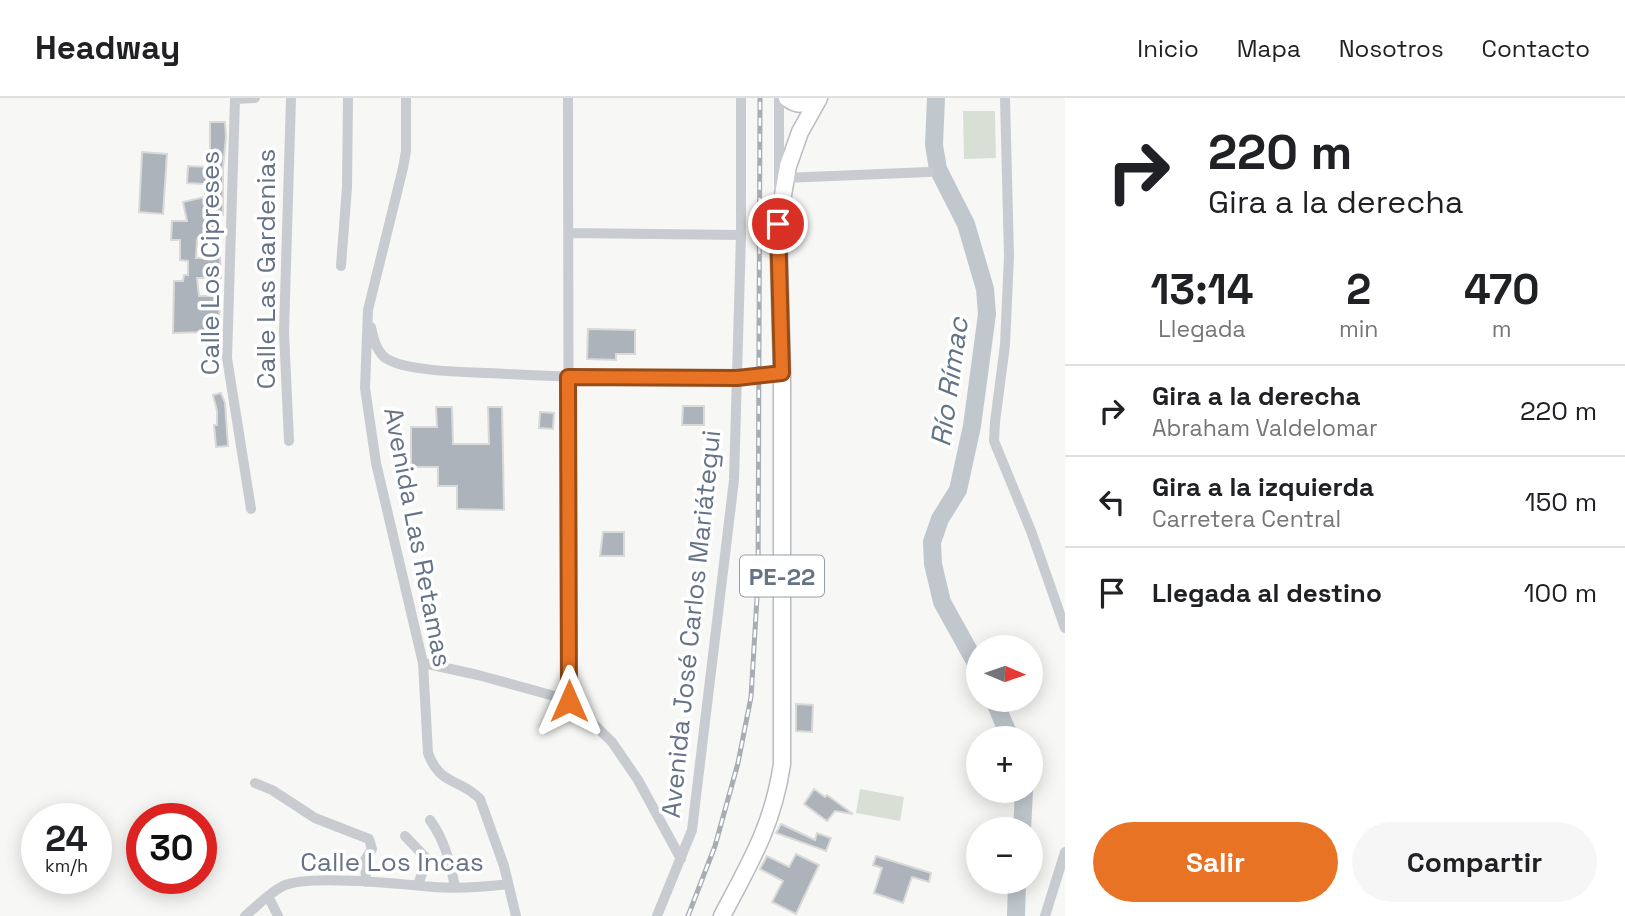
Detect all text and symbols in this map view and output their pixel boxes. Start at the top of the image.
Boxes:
text: Headway [35,27,180,69]
text: Inicio [1137,33,1199,64]
text: Mapa [1237,33,1301,64]
text: Nosotros [1339,33,1444,64]
text: Contacto [1482,33,1590,64]
text: 220 m [1208,121,1352,183]
icon: right [1093,126,1184,217]
street label: Calle Las Gardenias [249,149,283,389]
street label: Calle Los Cipreses [193,151,227,375]
text: Gira a la derecha [1208,182,1463,222]
pin [748,194,808,254]
icon: arrive [759,205,797,243]
text: 13:14 [1151,263,1253,316]
text: 2 [1346,263,1371,316]
text: 470 [1464,263,1539,316]
water label: Río Rímac [922,314,976,449]
text: Llegada [1158,314,1246,344]
text: min [1339,314,1378,344]
text: m [1492,314,1512,344]
text: Gira a la derecha [1152,379,1361,413]
icon: right [1093,392,1131,430]
text: 220 m [1520,394,1597,428]
street label: Avenida Las Retamas [376,404,460,670]
text: Abraham Valdelomar [1152,413,1378,443]
street label: Avenida José Carlos Mariátegui [654,428,728,820]
text: Gira a la izquierda [1152,470,1374,504]
icon: left [1093,483,1131,521]
text: 150 m [1525,485,1597,519]
text: Carretera Central [1152,504,1341,534]
road number: PE-22 [740,556,824,597]
icon: arrive [1093,574,1131,612]
text: Llegada al destino [1152,576,1382,610]
text: 100 m [1524,576,1597,610]
north arrow [966,635,1043,712]
map controls [966,635,1043,894]
position arrow [532,664,606,738]
button: + [966,726,1043,803]
speed limit sign: 30 [126,803,217,894]
text: 24 [45,817,88,861]
button: − [966,817,1043,894]
button: Salir [1093,822,1338,902]
button: Compartir [1352,822,1597,902]
street label: Calle Los Incas [300,845,484,879]
text: km/h [45,854,88,877]

